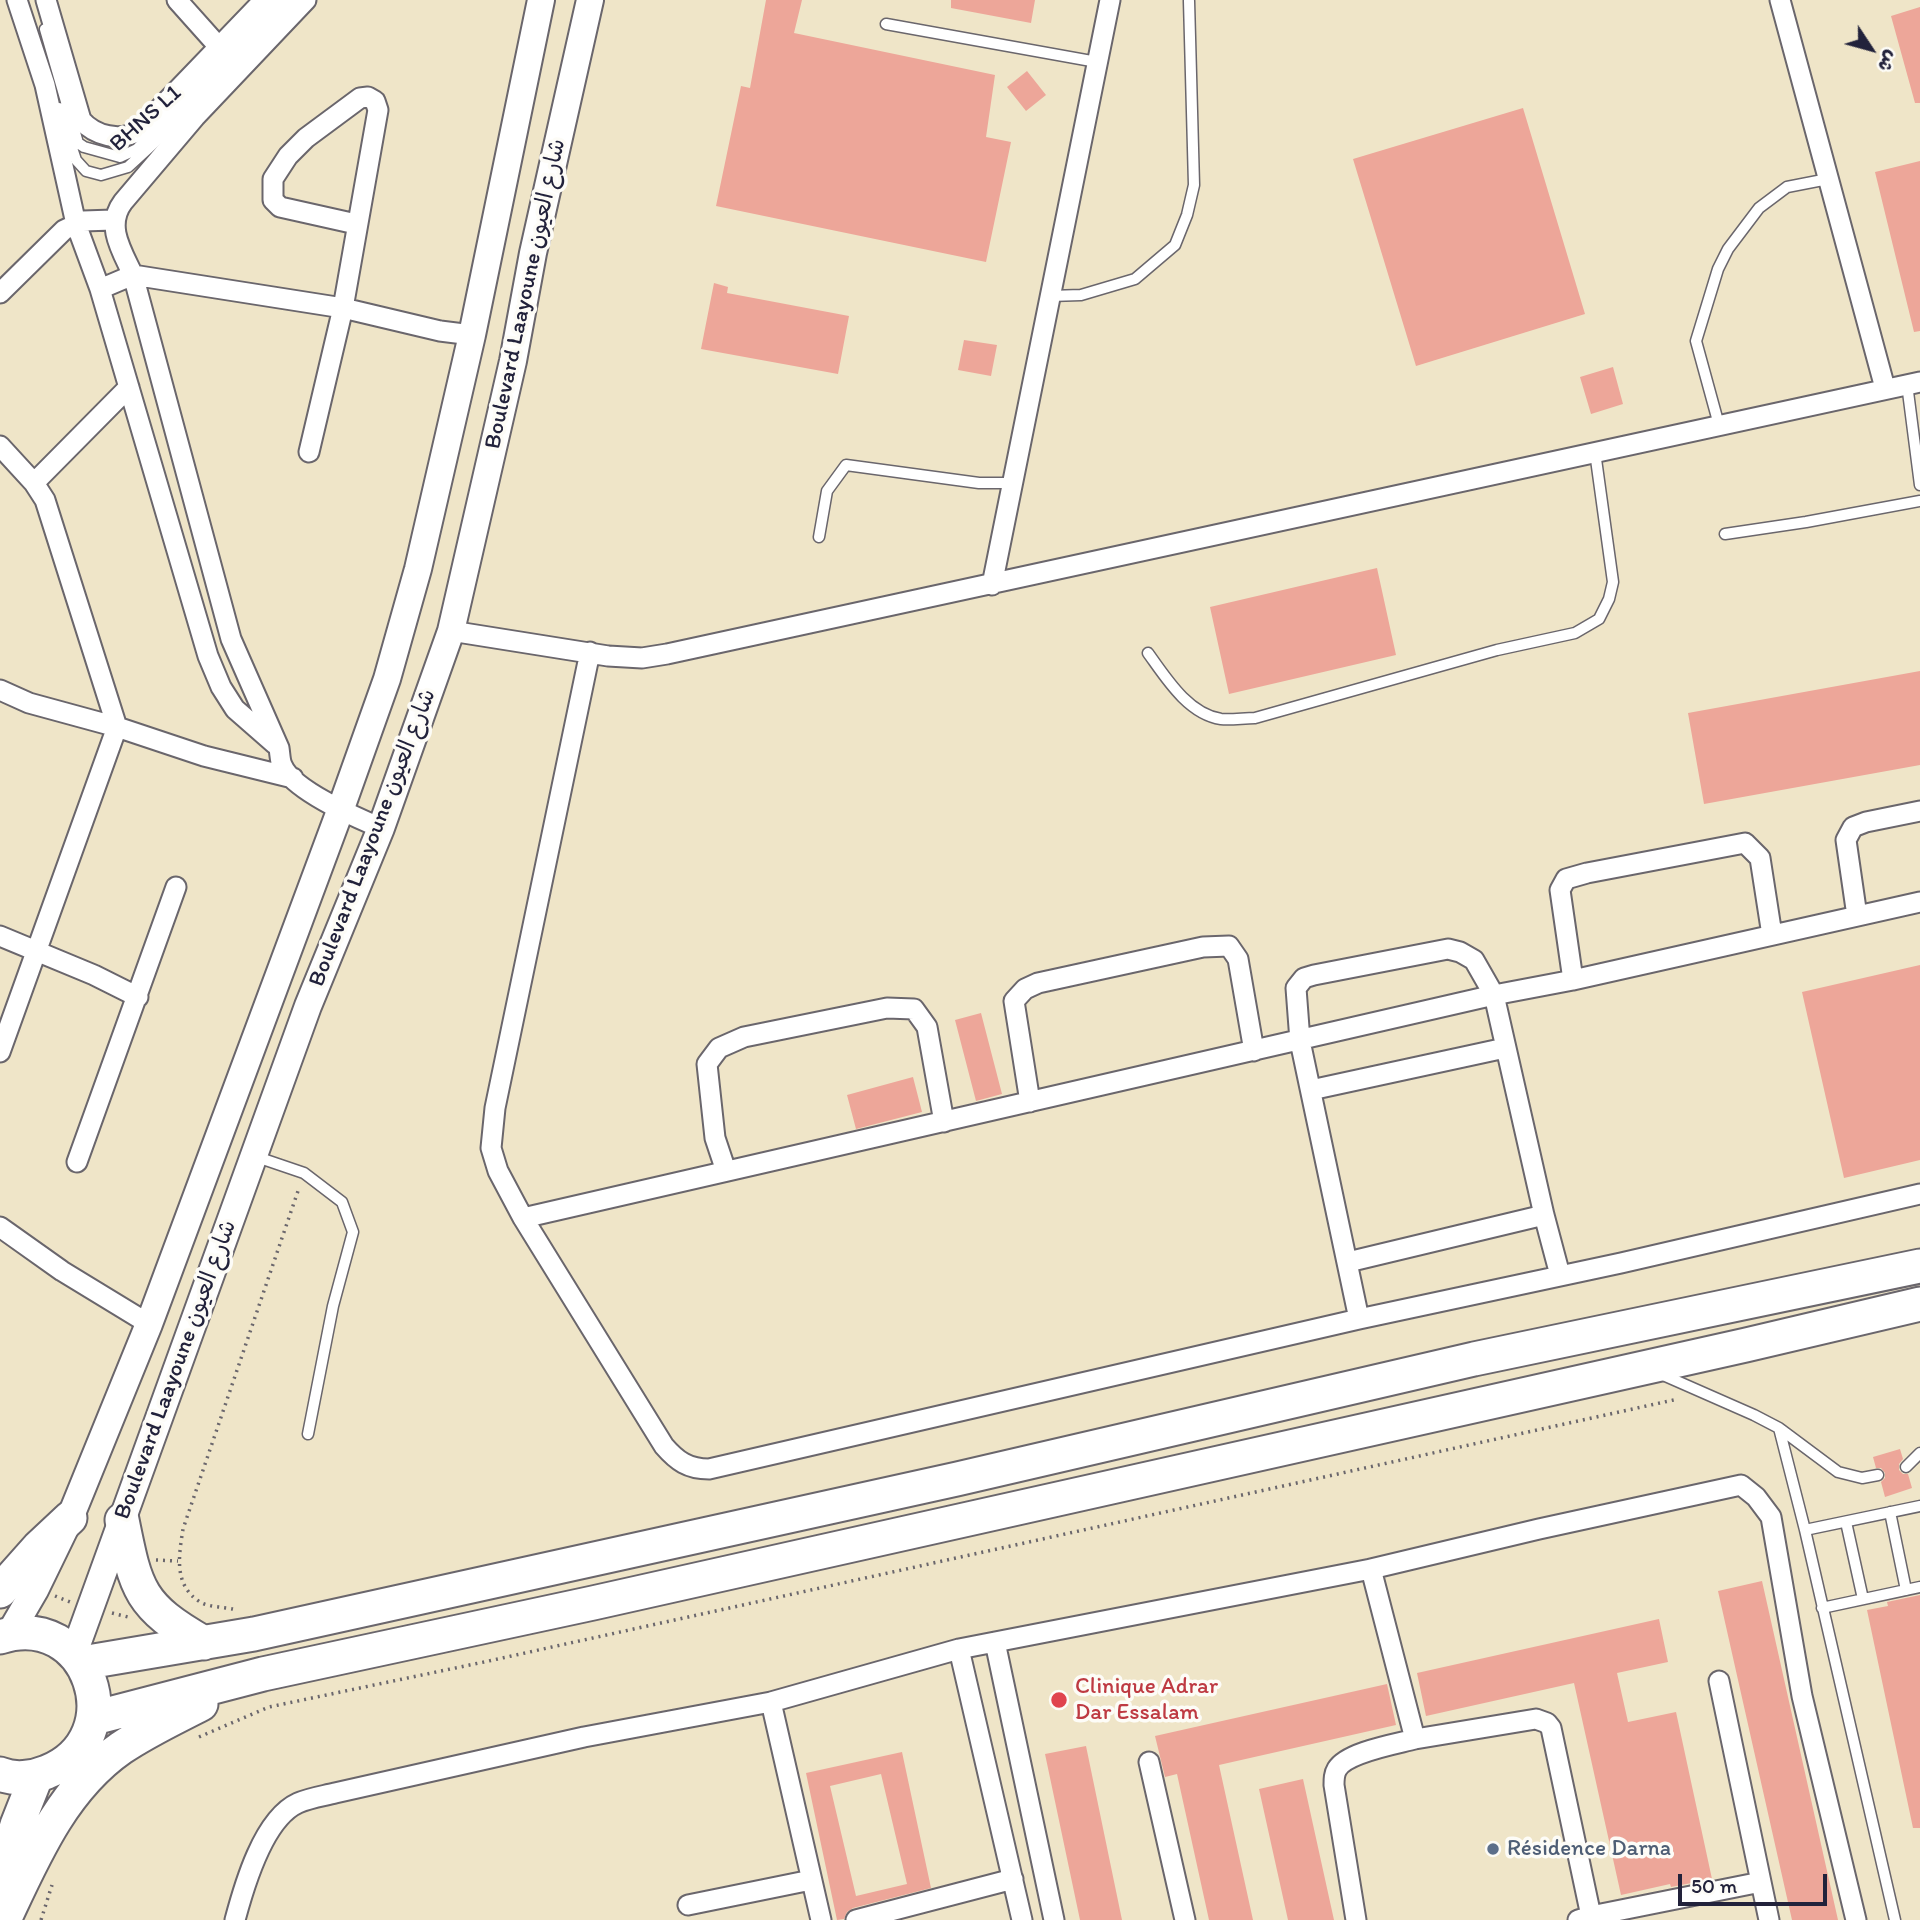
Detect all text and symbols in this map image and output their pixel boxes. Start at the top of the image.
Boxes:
north arrow [1836,14,1906,84]
text: ش [1873,46,1904,77]
street label: BHNS L1 [105,80,187,158]
street label: Boulevard Laayoune شارع العيون [480,136,572,452]
street label: Boulevard Laayoune شارع العيون [303,685,443,991]
street label: Boulevard Laayoune شارع العيون [109,1217,243,1523]
place label: Clinique Adrar Dar Essalam [1075,1673,1218,1727]
marker: Clinique Adrar Dar Essalam [1049,1690,1069,1710]
place label: Résidence Darna [1507,1835,1671,1863]
marker: Résidence Darna [1485,1841,1501,1857]
scale bar [1682,1860,1831,1904]
text: 50 m [1691,1873,1737,1898]

